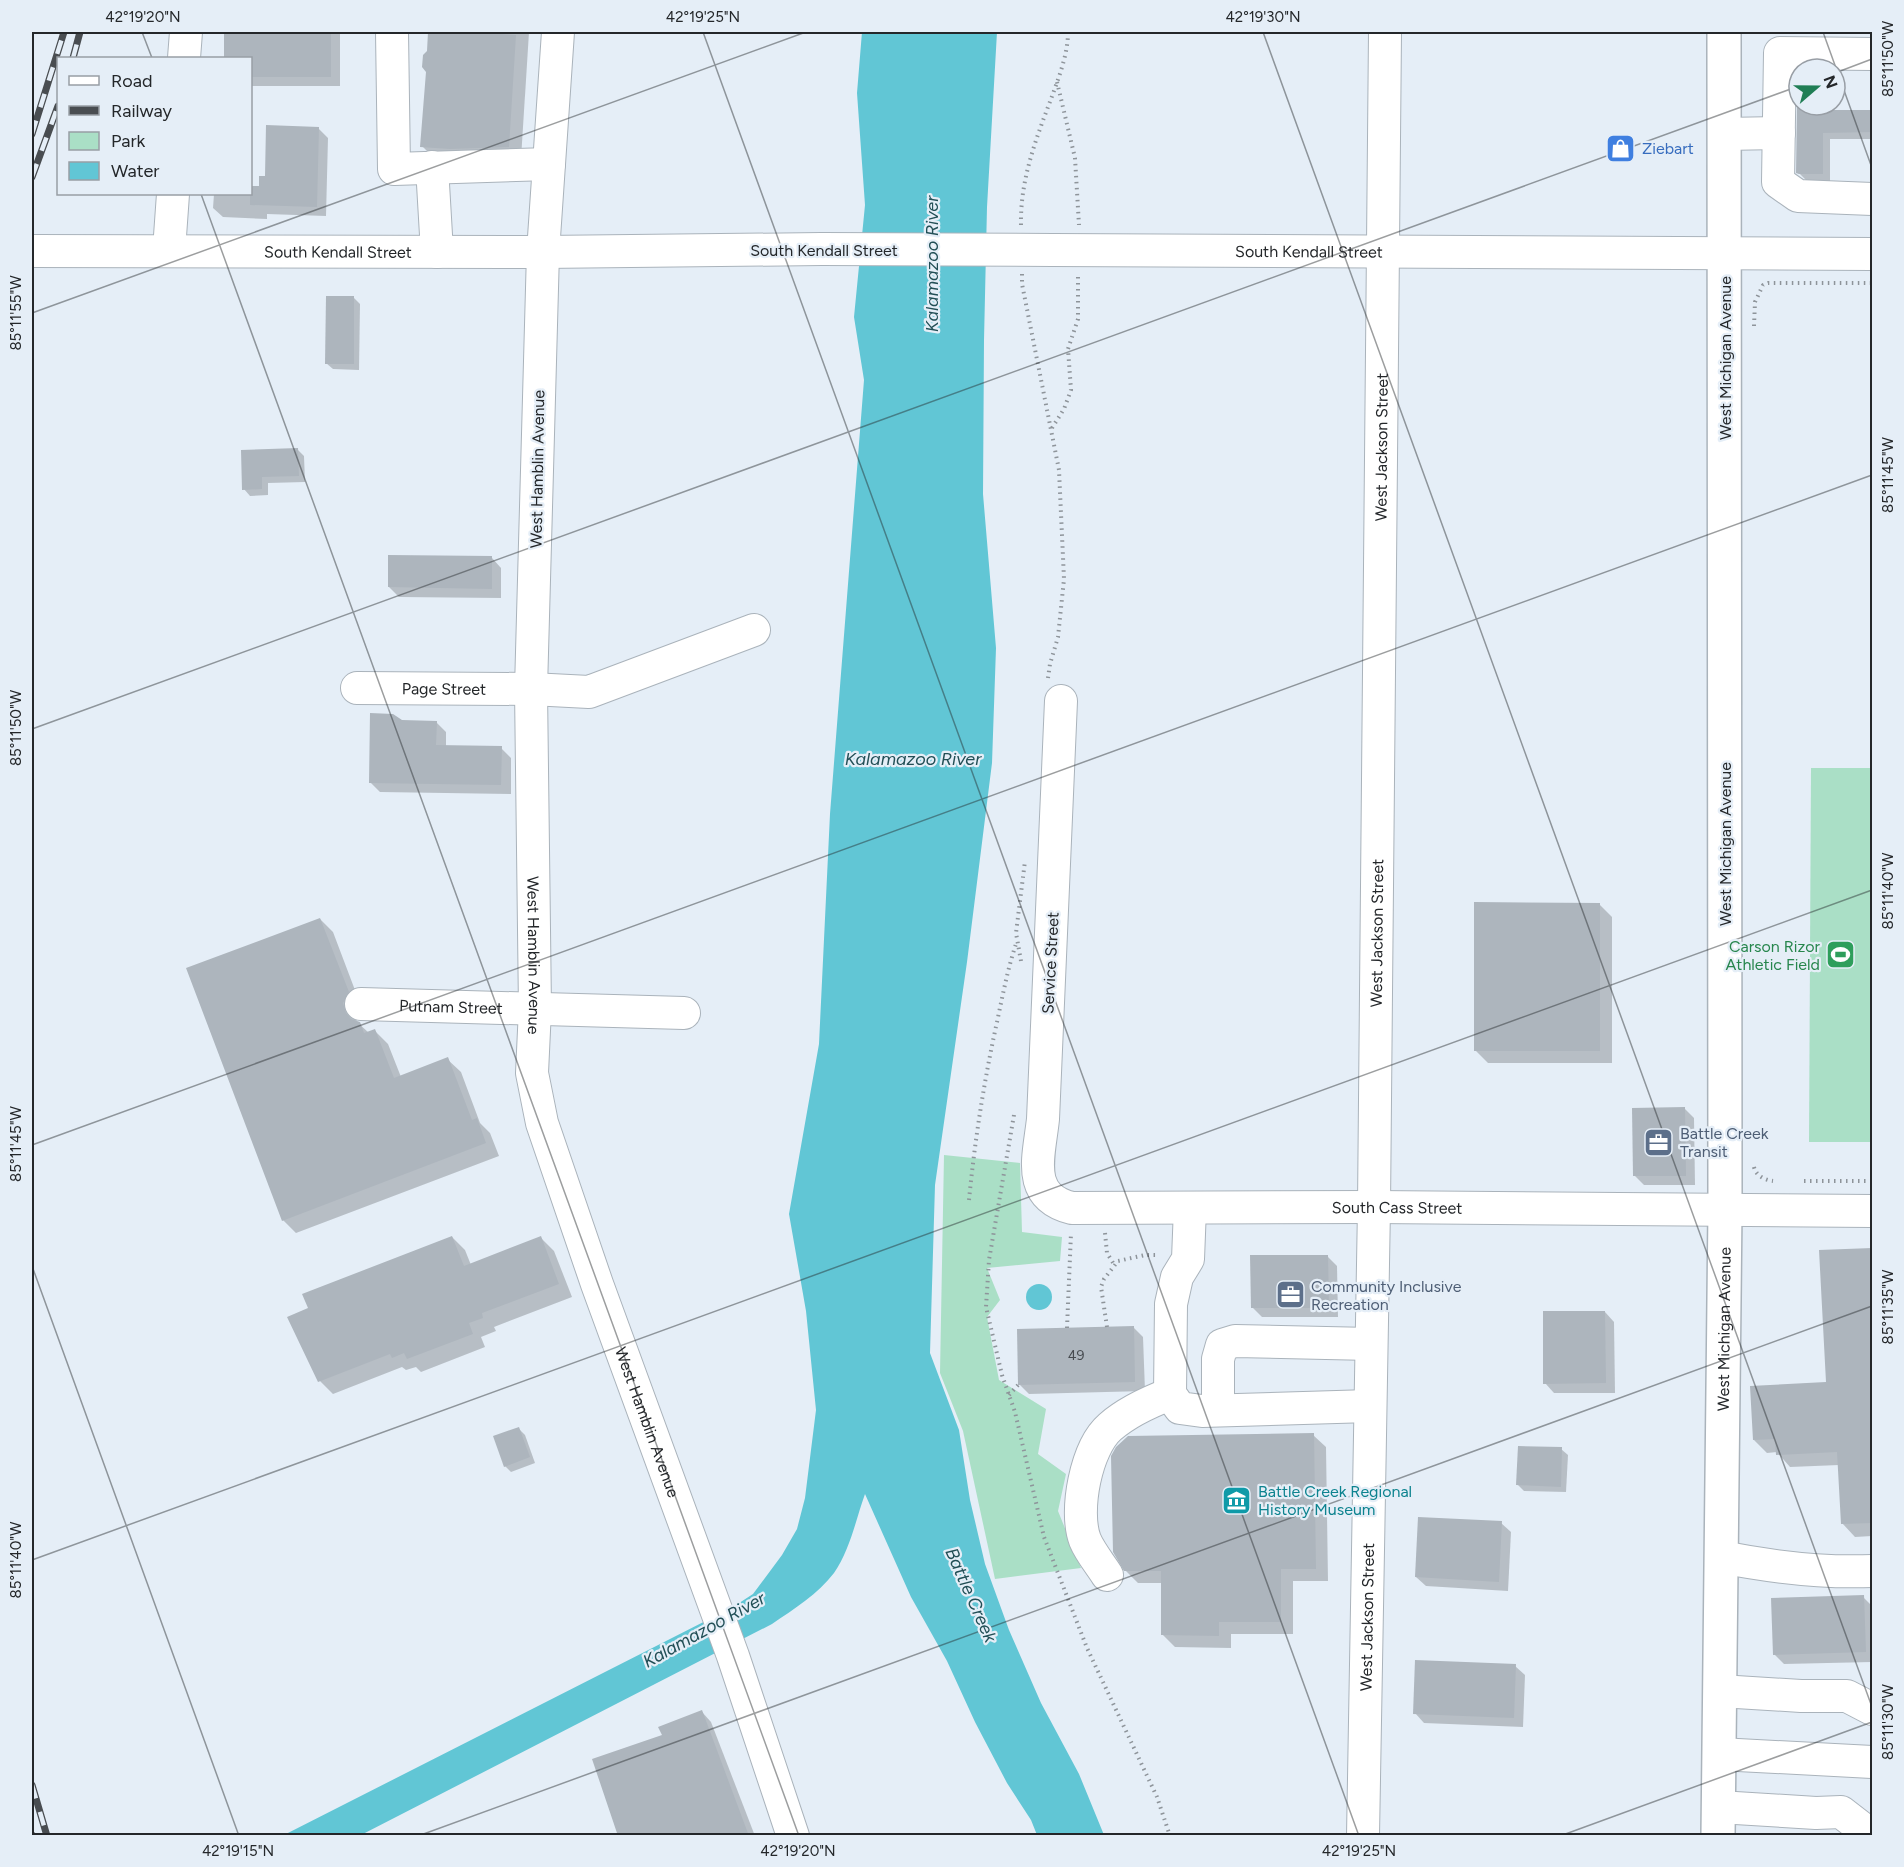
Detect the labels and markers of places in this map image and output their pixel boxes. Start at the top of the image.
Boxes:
shop icon: Ziebart [1605,132,1637,164]
place label: Ziebart [1642,139,1694,158]
place label: Carson Rizor Athletic Field [1726,937,1821,974]
sports icon: Carson Rizor Athletic Field [1825,939,1857,971]
place label: Battle Creek Transit [1680,1124,1769,1161]
office icon: Battle Creek Transit [1643,1126,1675,1158]
place label: Community Inclusive Recreation [1311,1277,1462,1314]
office icon: Community Inclusive Recreation [1274,1279,1306,1311]
place label: Battle Creek Regional History Museum [1258,1482,1412,1519]
museum icon: Battle Creek Regional History Museum [1221,1484,1253,1516]

